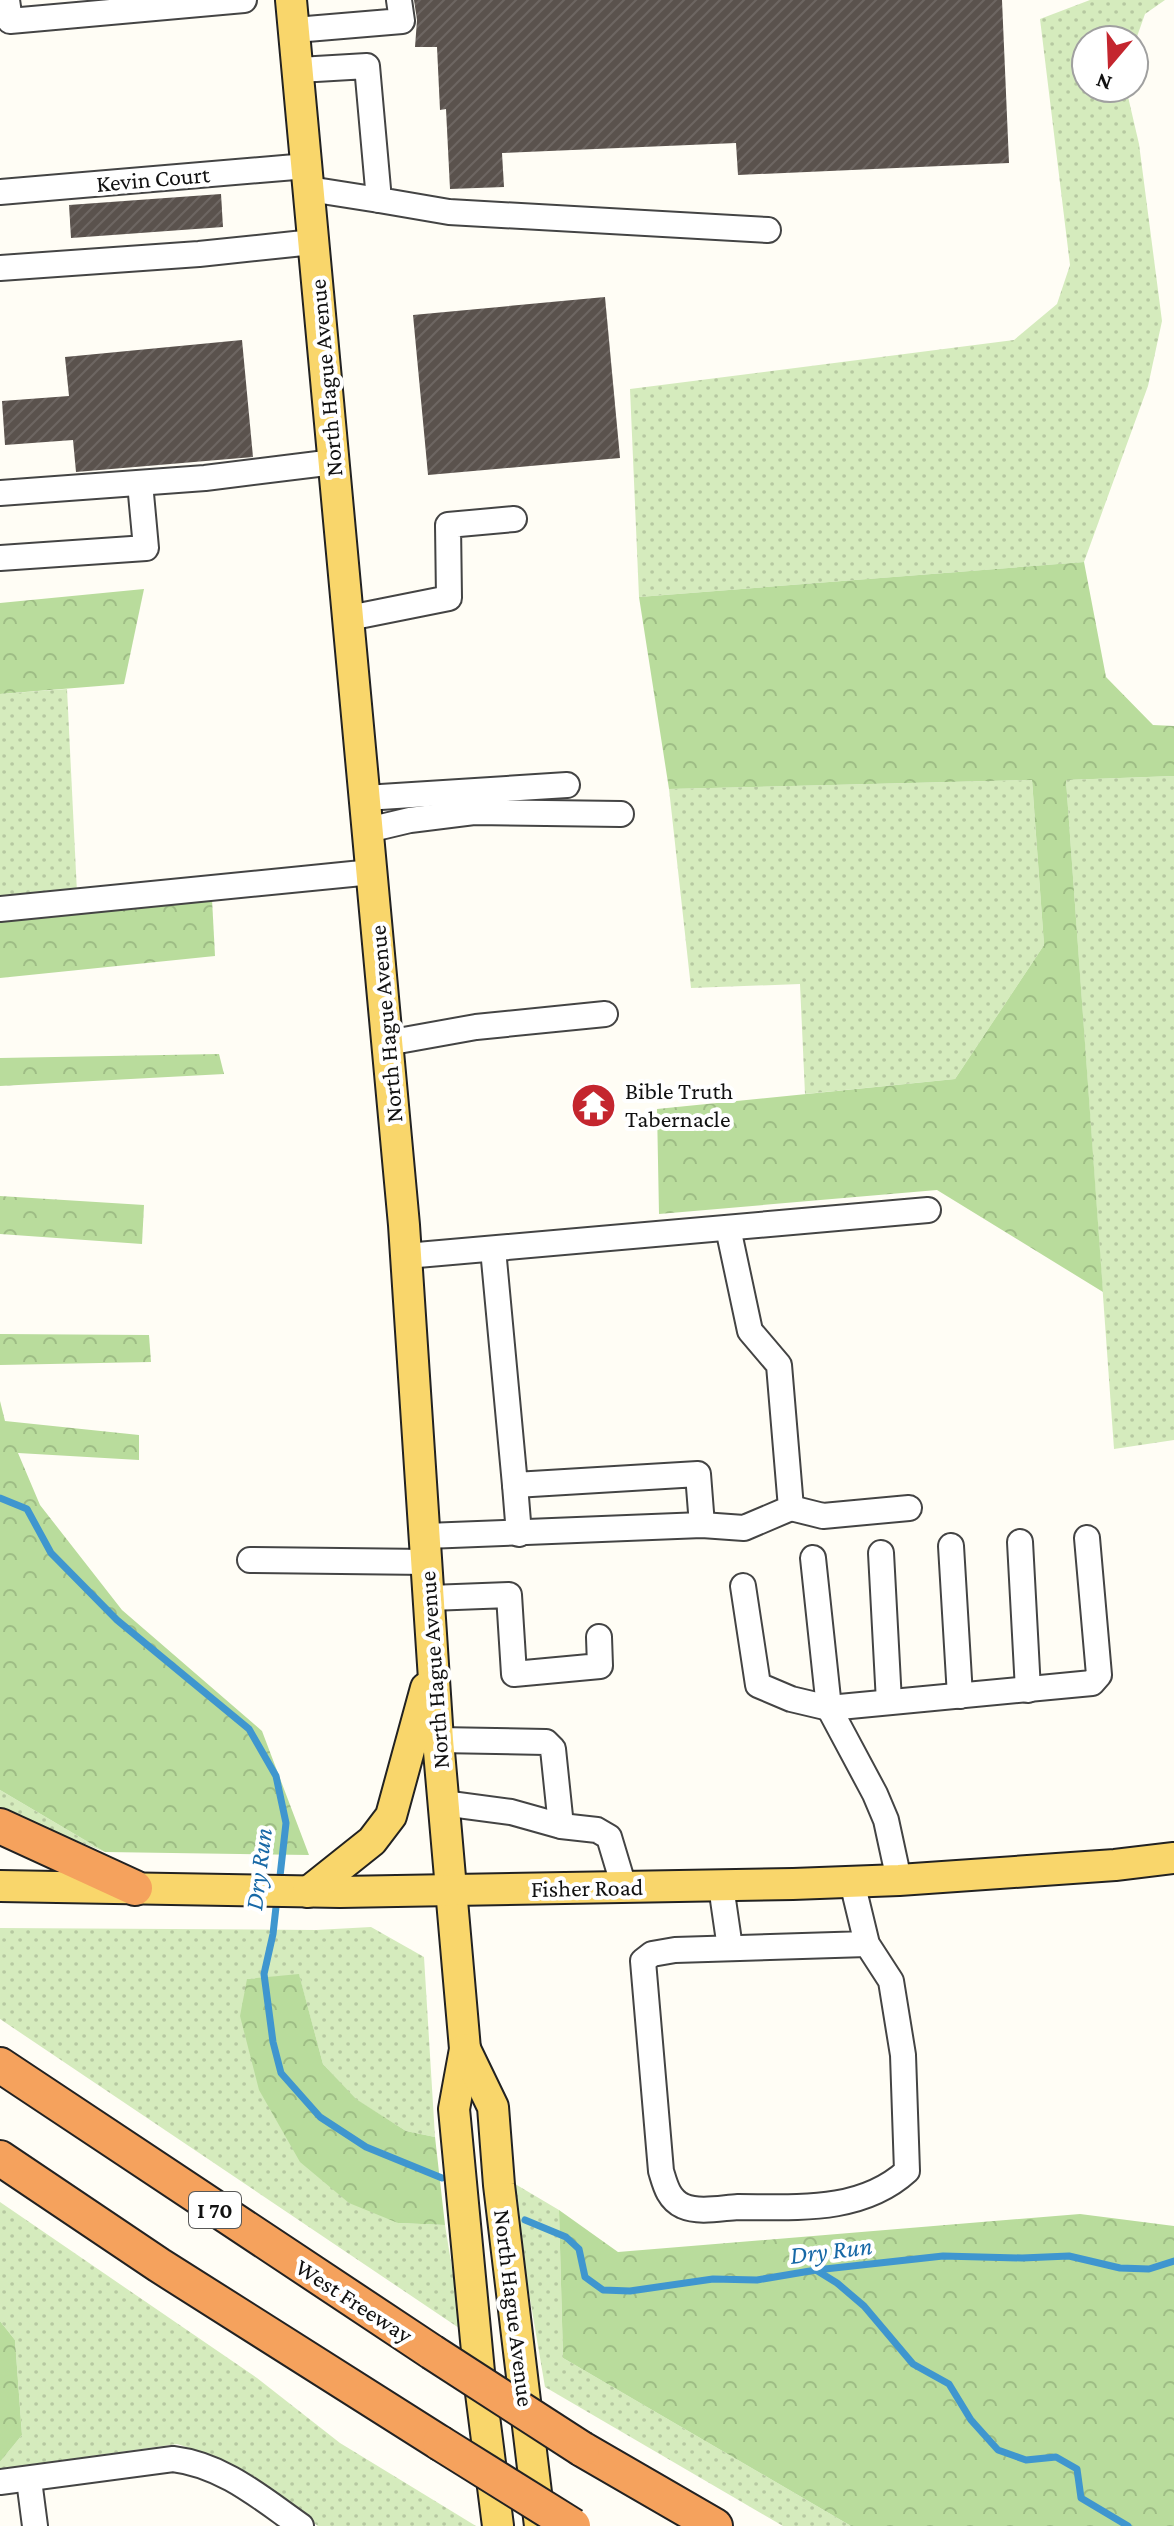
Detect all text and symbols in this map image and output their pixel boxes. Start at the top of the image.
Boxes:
north arrow [1070,24,1150,104]
text: N [1092,68,1115,97]
street label: Kevin Court [95,160,212,197]
street label: North Hague Avenue [303,278,348,478]
street label: North Hague Avenue [363,924,408,1124]
place label: Bible Truth Tabernacle [625,1077,733,1132]
temple icon: Bible Truth Tabernacle [570,1081,618,1129]
street label: North Hague Avenue [413,1570,454,1770]
water label: Dry Run [239,1826,278,1912]
street label: Fisher Road [530,1873,644,1902]
road number: I 70 [189,2192,241,2228]
street label: North Hague Avenue [489,2208,540,2408]
water label: Dry Run [788,2231,874,2270]
street label: West Freeway [291,2253,418,2349]

